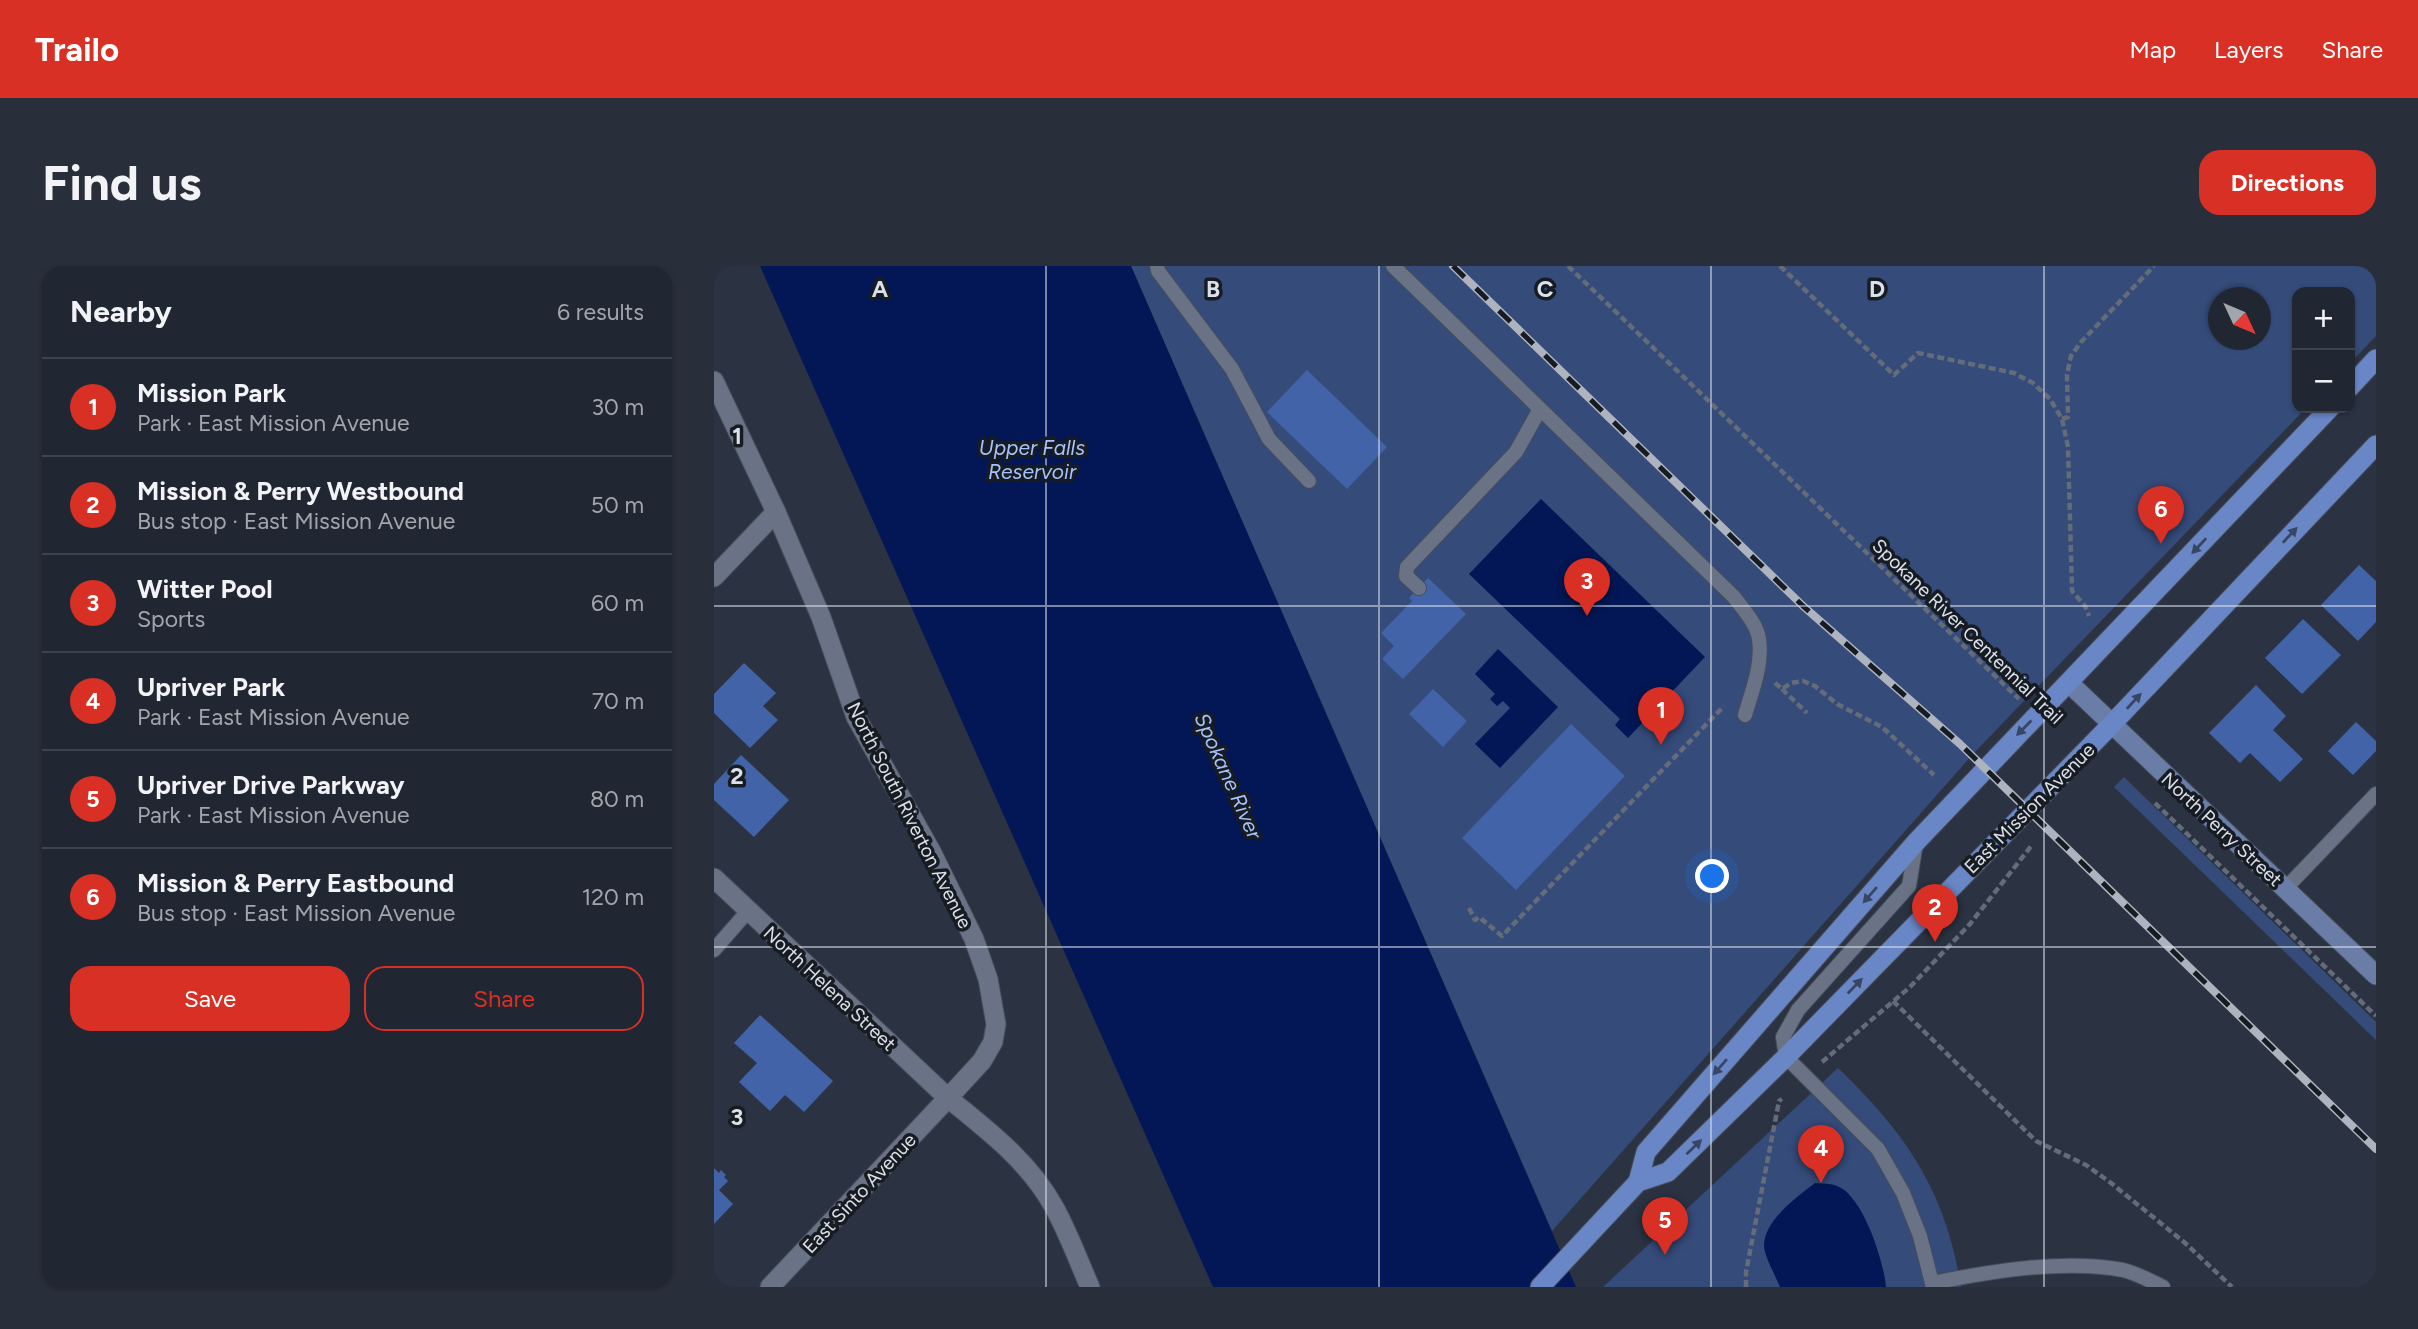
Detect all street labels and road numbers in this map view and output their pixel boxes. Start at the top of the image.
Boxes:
street label: Spokane River Centennial Trail [1867,534,2068,729]
street label: North South Riverton Avenue [842,698,977,932]
street label: East Mission Avenue [1959,738,2099,878]
street label: North Perry Street [2157,768,2287,891]
street label: North Helena Street [759,921,900,1055]
street label: East Sinto Avenue [798,1129,921,1258]

